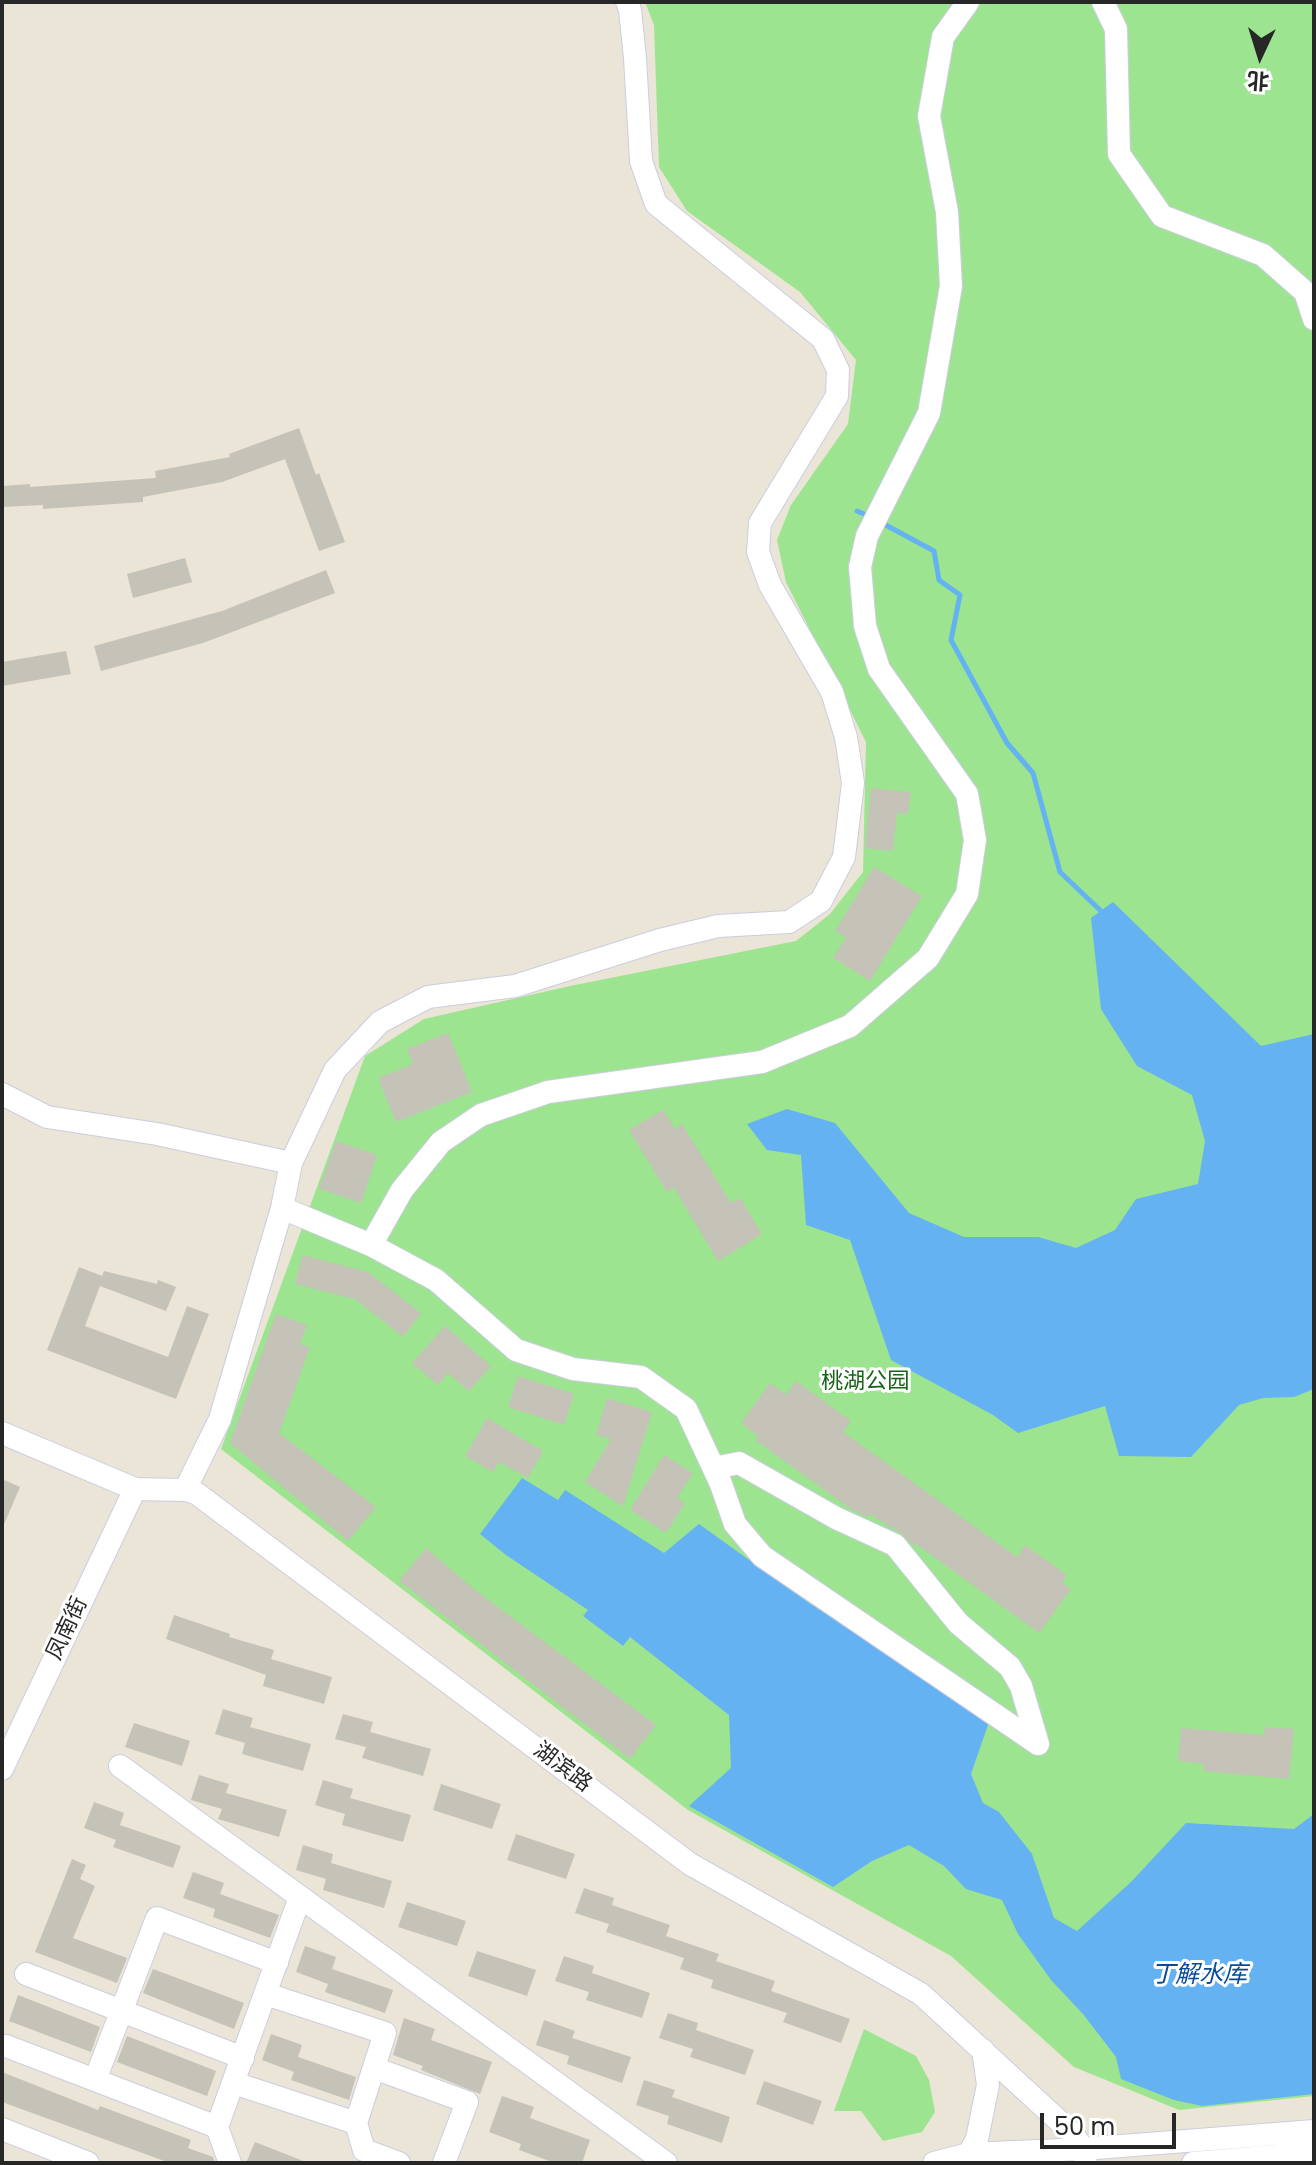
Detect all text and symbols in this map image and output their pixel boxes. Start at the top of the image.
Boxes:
north arrow [1220,16,1300,96]
text: 北 [1246,64,1270,97]
park label: 桃湖公园 [821,1369,909,1395]
street label: 凤南街 [42,1594,94,1664]
street label: 湖滨路 [528,1738,596,1798]
water label: 丁解水库 [1151,1962,1247,1990]
scale bar [1044,2097,1180,2147]
text: 50 m [1054,2110,1115,2143]

